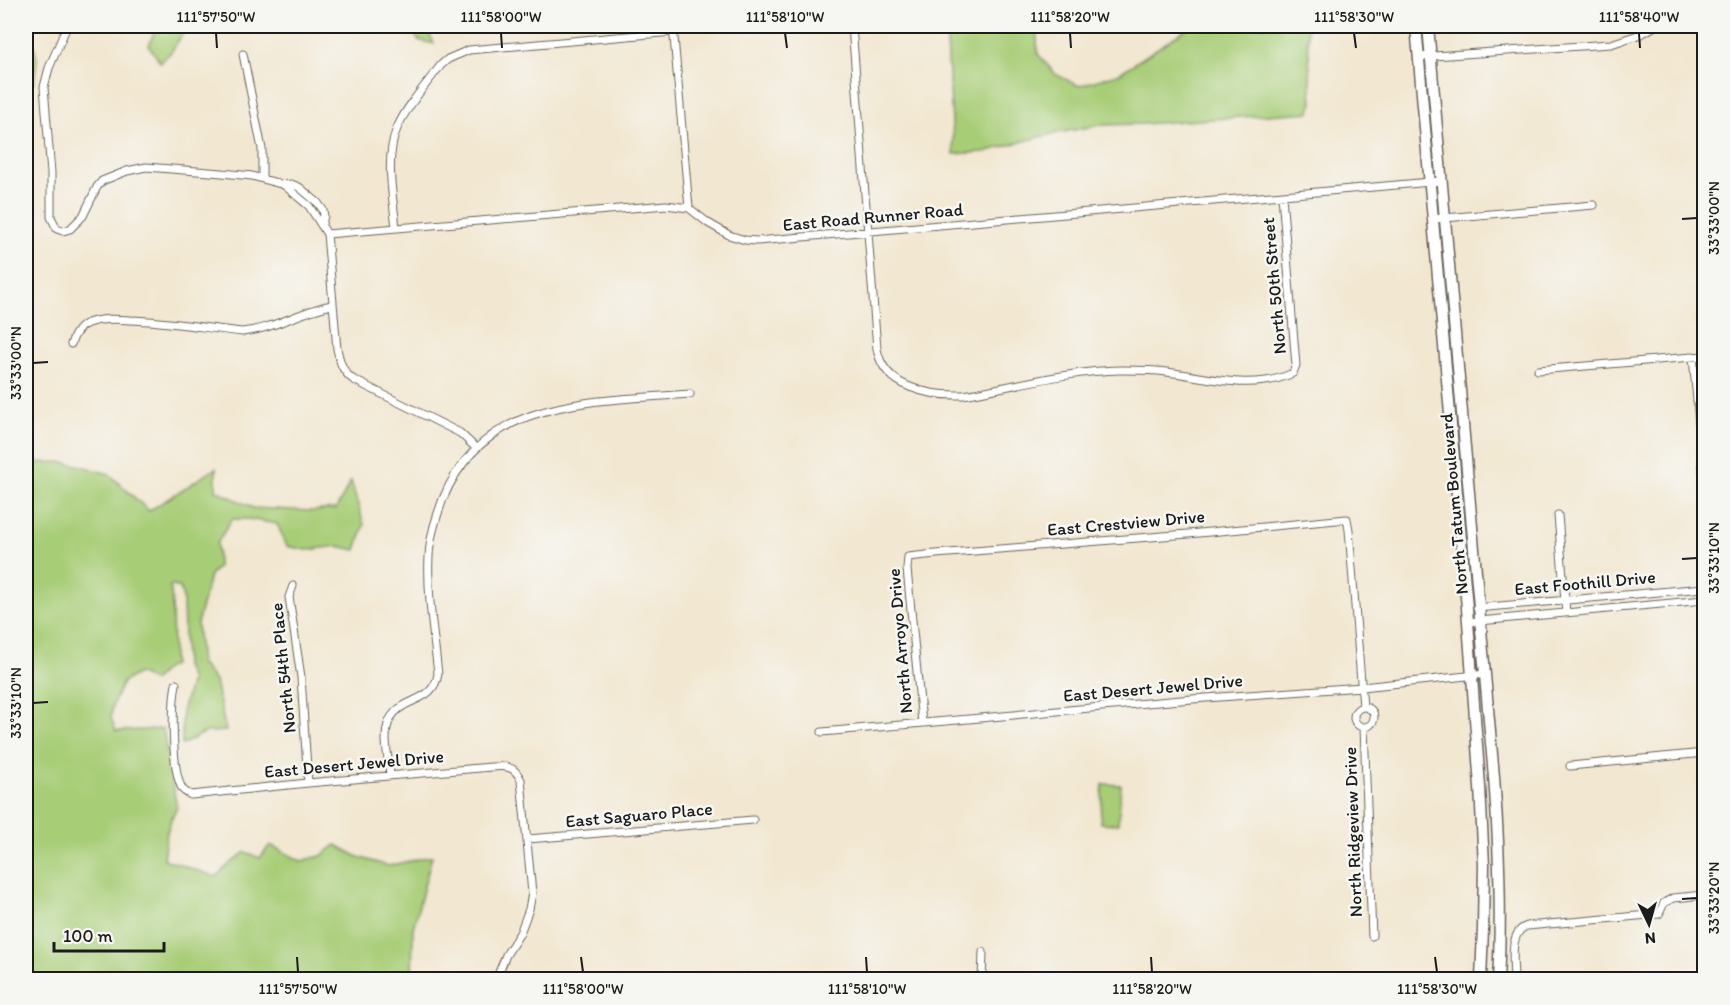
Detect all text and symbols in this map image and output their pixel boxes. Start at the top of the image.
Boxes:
text: 111°57'50"W [177,8,256,26]
text: 111°58'00"W [461,8,542,26]
text: 111°58'10"W [746,8,825,26]
text: 111°58'20"W [1030,8,1110,26]
text: 111°58'30"W [1314,8,1394,26]
text: 111°58'40"W [1599,8,1680,26]
text: 33°33'00"N [1705,181,1723,255]
street label: East Road Runner Road [782,198,964,236]
street label: North 50th Street [1257,216,1291,355]
text: 33°33'00"N [7,326,25,400]
street label: North Tatum Boulevard [1435,412,1473,596]
street label: East Crestview Drive [1046,505,1206,541]
text: 33°33'10"N [1705,522,1723,594]
street label: East Foothill Drive [1514,566,1656,600]
street label: North Arroyo Drive [883,567,917,715]
street label: North 54th Place [265,602,301,734]
text: 33°33'10"N [7,667,25,739]
street label: East Desert Jewel Drive [1062,669,1244,707]
street label: East Desert Jewel Drive [263,745,445,783]
street label: North Ridgeview Drive [1339,746,1367,918]
street label: East Saguaro Place [564,798,714,832]
text: 33°33'20"N [1705,862,1723,934]
north arrow [1619,894,1679,954]
scale bar [54,915,164,953]
text: 100 m [63,925,113,947]
text: N [1644,929,1656,948]
text: 111°57'50"W [259,980,338,998]
text: 111°58'00"W [543,980,624,998]
text: 111°58'10"W [828,980,907,998]
text: 111°58'20"W [1112,980,1192,998]
text: 111°58'30"W [1397,980,1477,998]

